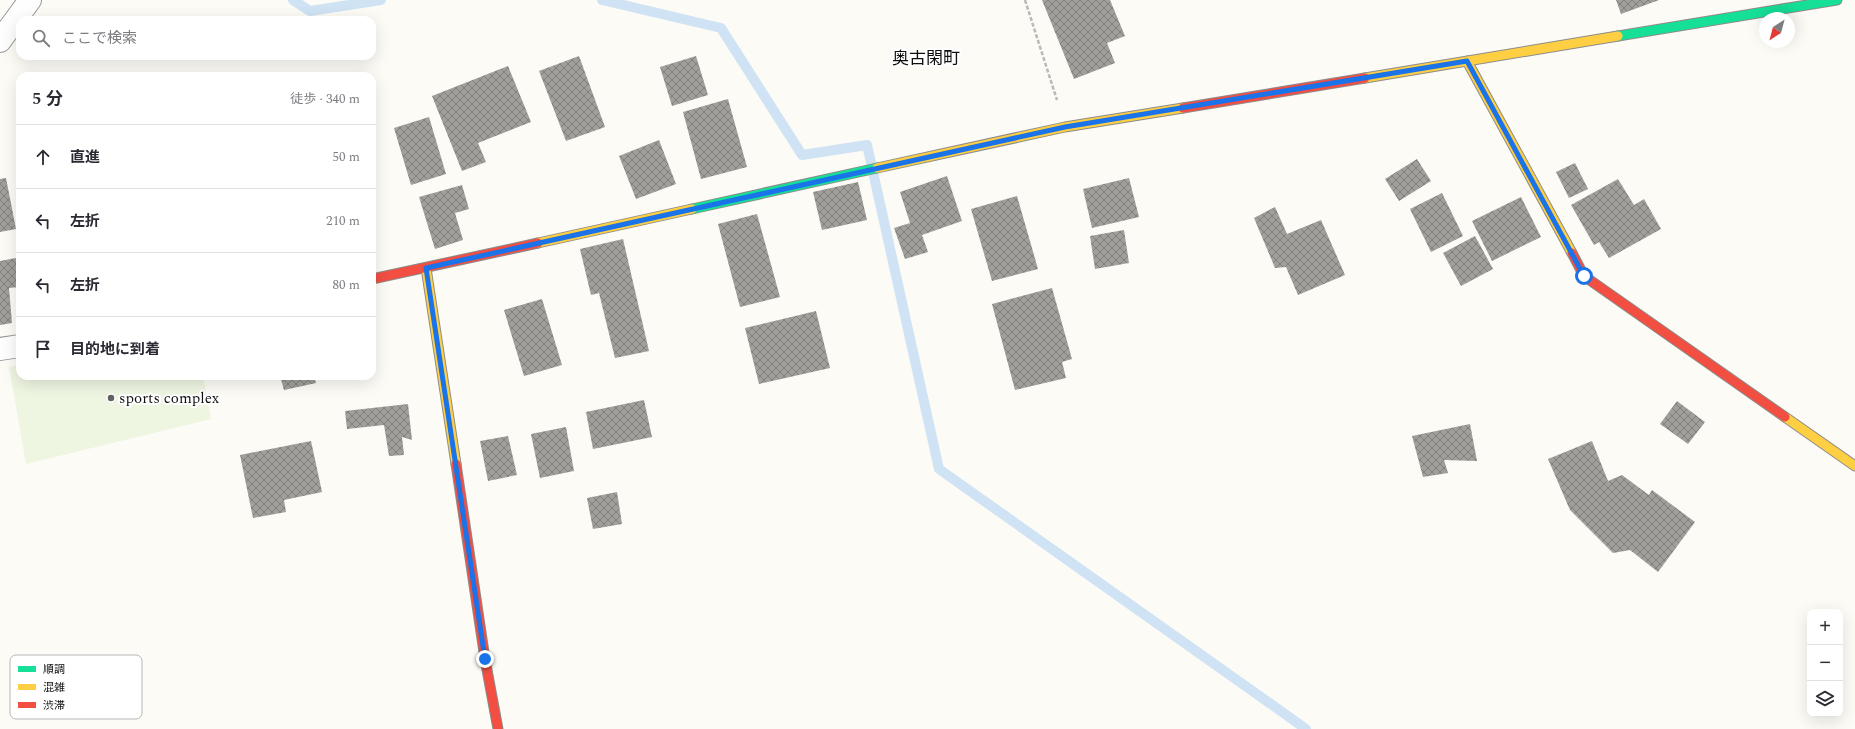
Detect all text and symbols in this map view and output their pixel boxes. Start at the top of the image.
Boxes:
north arrow [1759,12,1795,48]
search box [16,16,376,60]
icon: search [30,27,52,49]
text: ここで検索 [62,27,137,50]
district label: 奥古閑町 [892,46,960,72]
text: 5 分 [32,86,63,112]
text: 徒歩 · 340 m [290,89,360,109]
icon: ahead [32,146,54,168]
text: 直進 [70,146,100,169]
text: 50 m [333,147,360,167]
icon: left [32,210,54,232]
text: 左折 [70,210,100,233]
text: 210 m [326,211,360,231]
route start [1575,267,1593,285]
icon: left [32,274,54,296]
text: 左折 [70,274,100,297]
text: 80 m [333,275,360,295]
icon: arrive [32,338,54,360]
text: 目的地に到着 [70,338,160,361]
place label: sports complex [119,387,220,410]
marker: sports complex [106,393,116,403]
map controls [1807,609,1843,717]
button: + [1807,609,1843,645]
button: − [1807,645,1843,681]
route end [476,650,494,668]
legend [10,655,142,719]
text: 順調 [43,661,65,678]
text: 混雑 [43,679,65,696]
button: layers [1807,681,1843,717]
text: 渋滞 [43,697,65,714]

